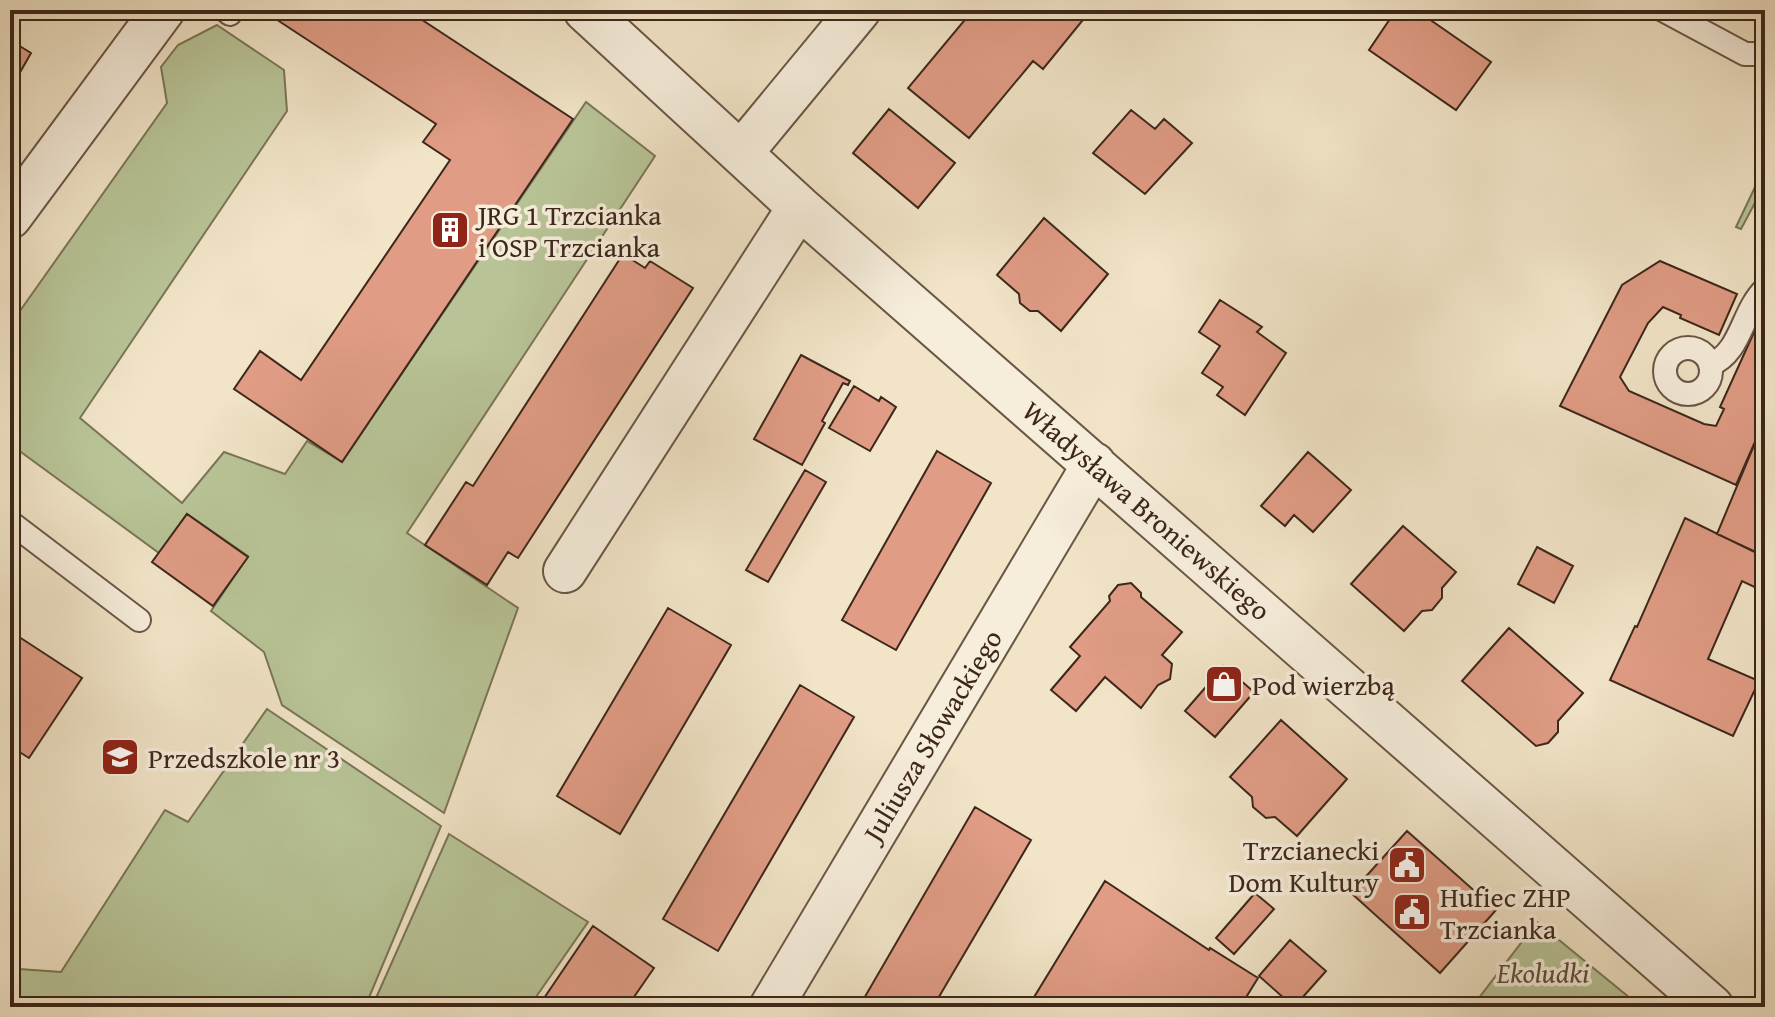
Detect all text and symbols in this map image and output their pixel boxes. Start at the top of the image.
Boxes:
place label: JRG 1 Trzcianka i OSP Trzcianka [475,194,662,267]
building icon: JRG 1 Trzcianka i OSP Trzcianka [429,209,471,251]
street label: Władysława Broniewskiego [1014,390,1280,630]
street label: Juliusza Słowackiego [851,621,1012,852]
shop icon: Pod wierzbą [1203,663,1245,705]
place label: Pod wierzbą [1252,664,1396,705]
school or university icon: Przedszkole nr 3 [99,736,141,778]
place label: Przedszkole nr 3 [148,737,340,778]
place label: Trzcianecki Dom Kultury [1229,829,1379,902]
public building icon: Trzcianecki Dom Kultury [1386,844,1428,886]
place label: Hufiec ZHP Trzcianka [1440,876,1571,949]
public building icon: Hufiec ZHP Trzcianka [1391,891,1433,933]
park label: Ekoludki [1496,952,1589,993]

